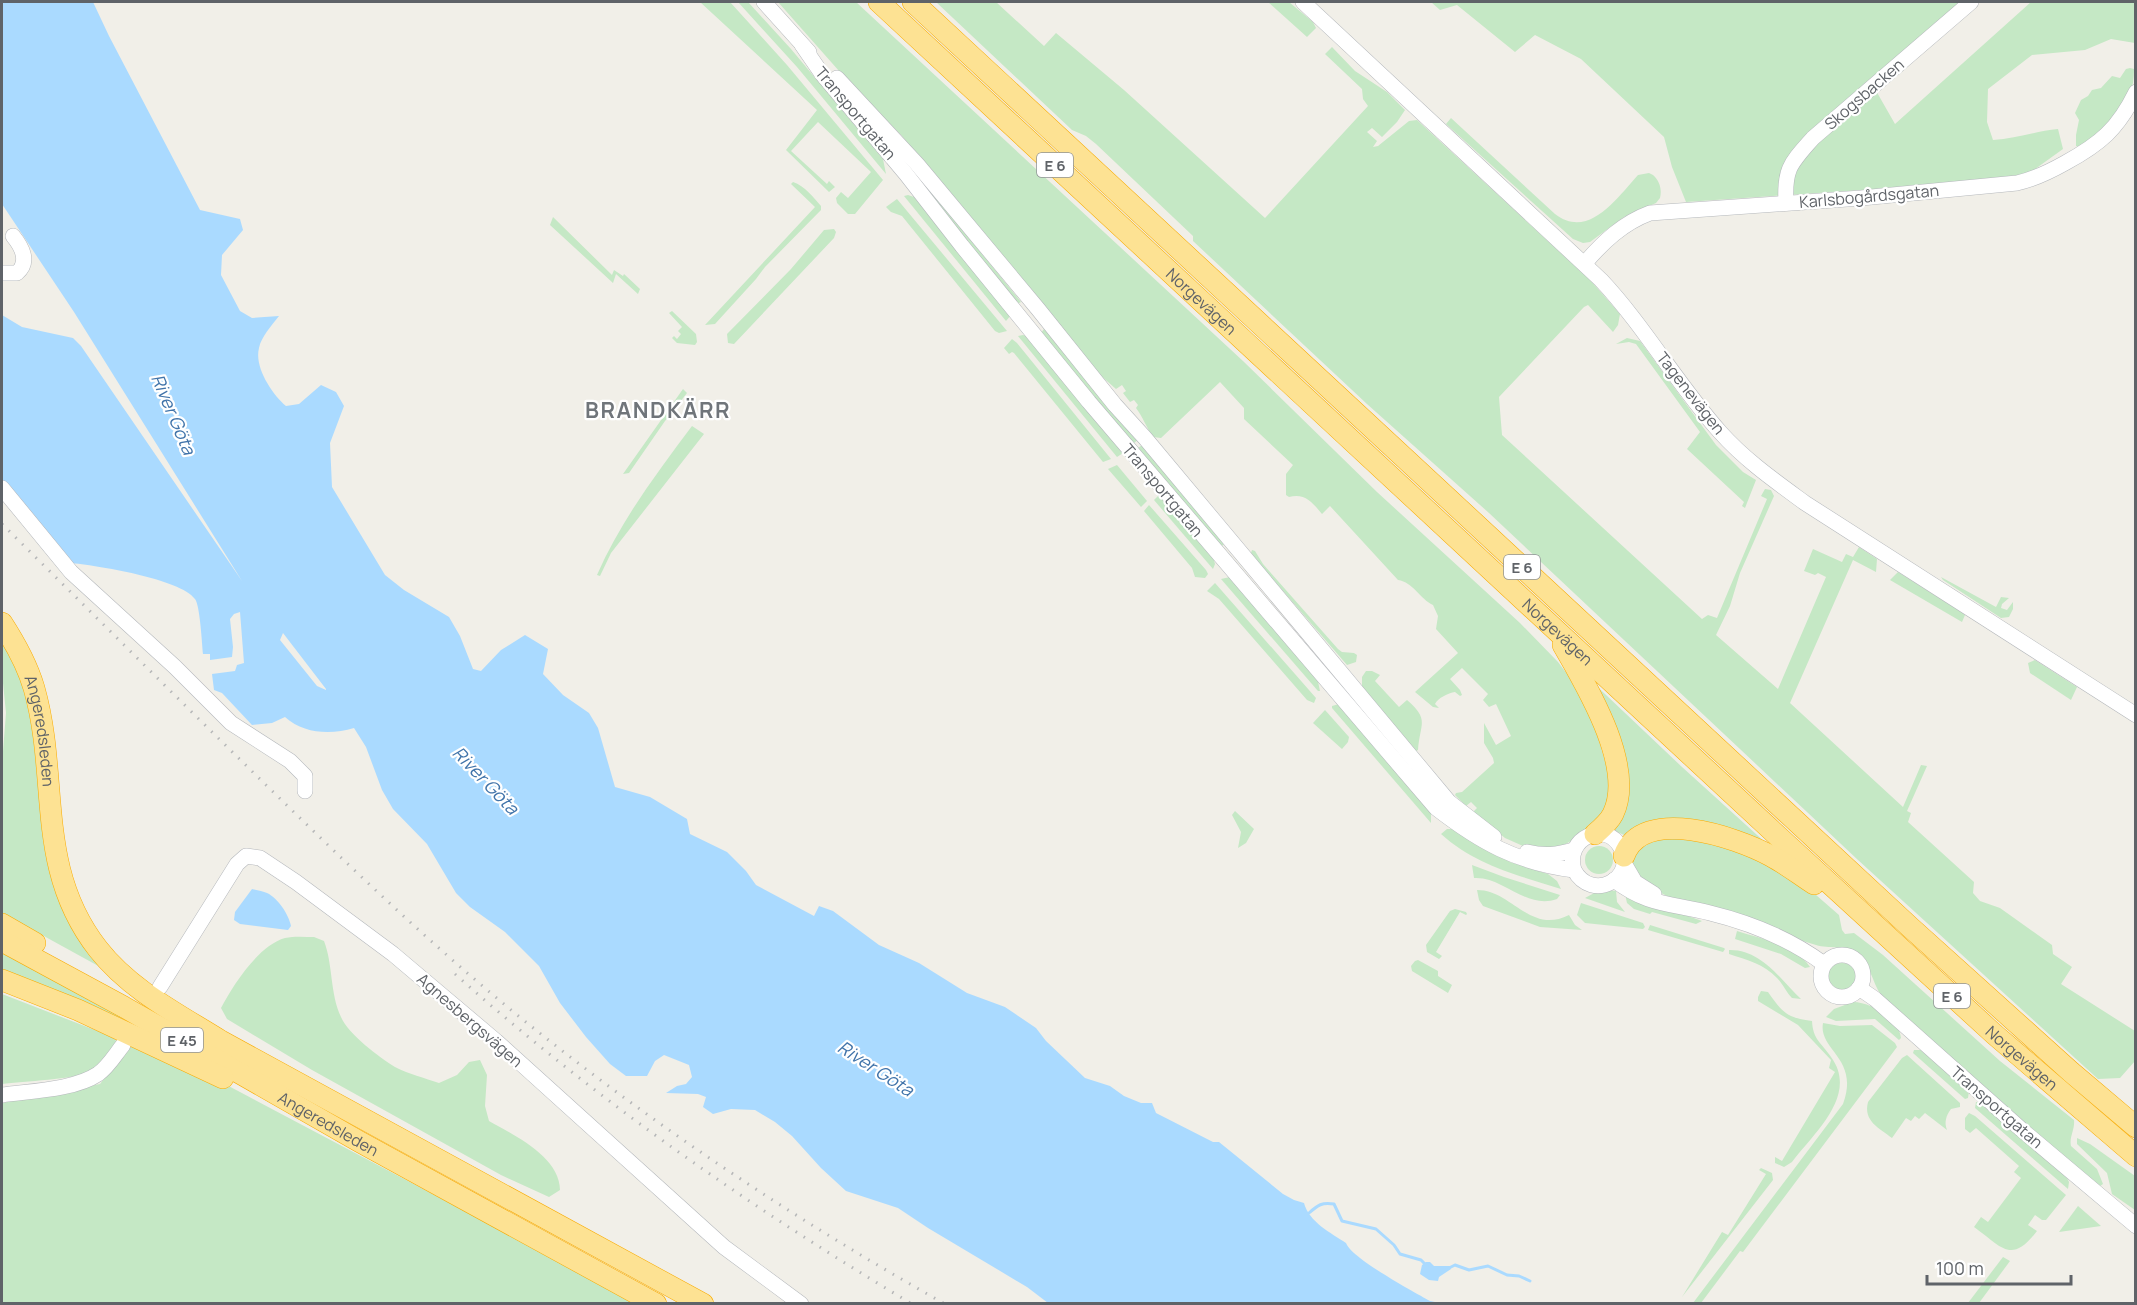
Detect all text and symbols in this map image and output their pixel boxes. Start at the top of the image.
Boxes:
street label: Skogsbacken [1820,53,1908,135]
street label: Transportgatan [811,62,901,164]
road number: E 6 [1037,153,1073,177]
street label: Karlsbogårdsgatan [1798,179,1940,213]
street label: Norgevägen [1161,263,1242,340]
street label: Tagenevägen [1652,347,1730,439]
water label: River Göta [146,370,202,459]
district label: BRANDKÄRR [585,395,731,425]
street label: Transportgatan [1118,439,1208,541]
road number: E 6 [1504,555,1540,579]
street label: Norgevägen [1518,594,1598,670]
street label: Angeredsleden [20,672,60,787]
water label: River Göta [448,741,525,820]
street label: Agnesbergsvägen [412,968,528,1072]
road number: E 6 [1934,984,1970,1008]
street label: Norgevägen [1981,1021,2063,1095]
road number: E 45 [161,1028,203,1052]
water label: River Göta [834,1035,919,1102]
street label: Transportgatan [1946,1061,2048,1153]
street label: Angeredsleden [274,1086,383,1161]
scale bar [1927,1248,2071,1286]
text: 100 m [1936,1256,1984,1280]

